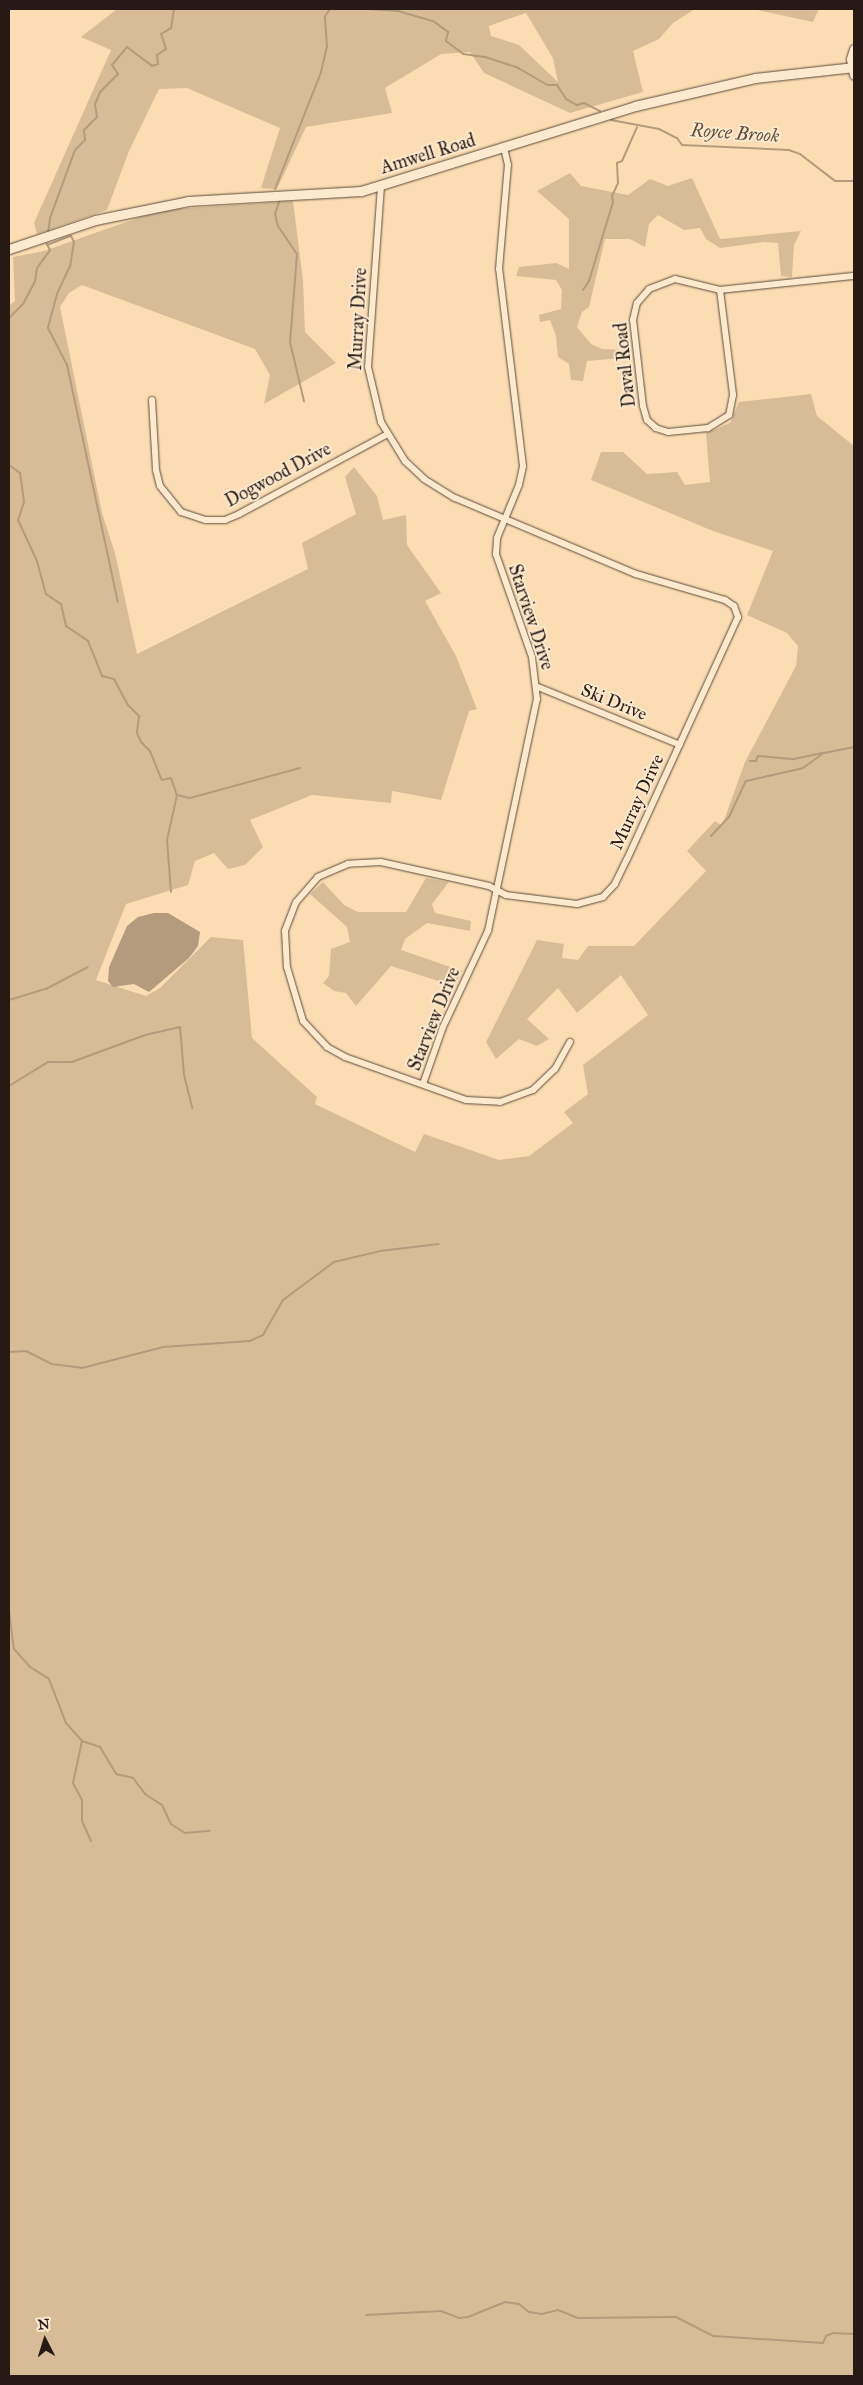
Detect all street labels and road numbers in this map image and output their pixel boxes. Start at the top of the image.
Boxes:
street label: Amwell Road [378,129,478,179]
street label: Murray Drive [345,267,371,371]
street label: Daval Road [610,322,640,408]
street label: Dogwood Drive [221,438,335,512]
street label: Starview Drive [504,562,558,672]
street label: Ski Drive [578,679,650,725]
street label: Murray Drive [605,751,669,853]
street label: Starview Drive [403,964,465,1074]

